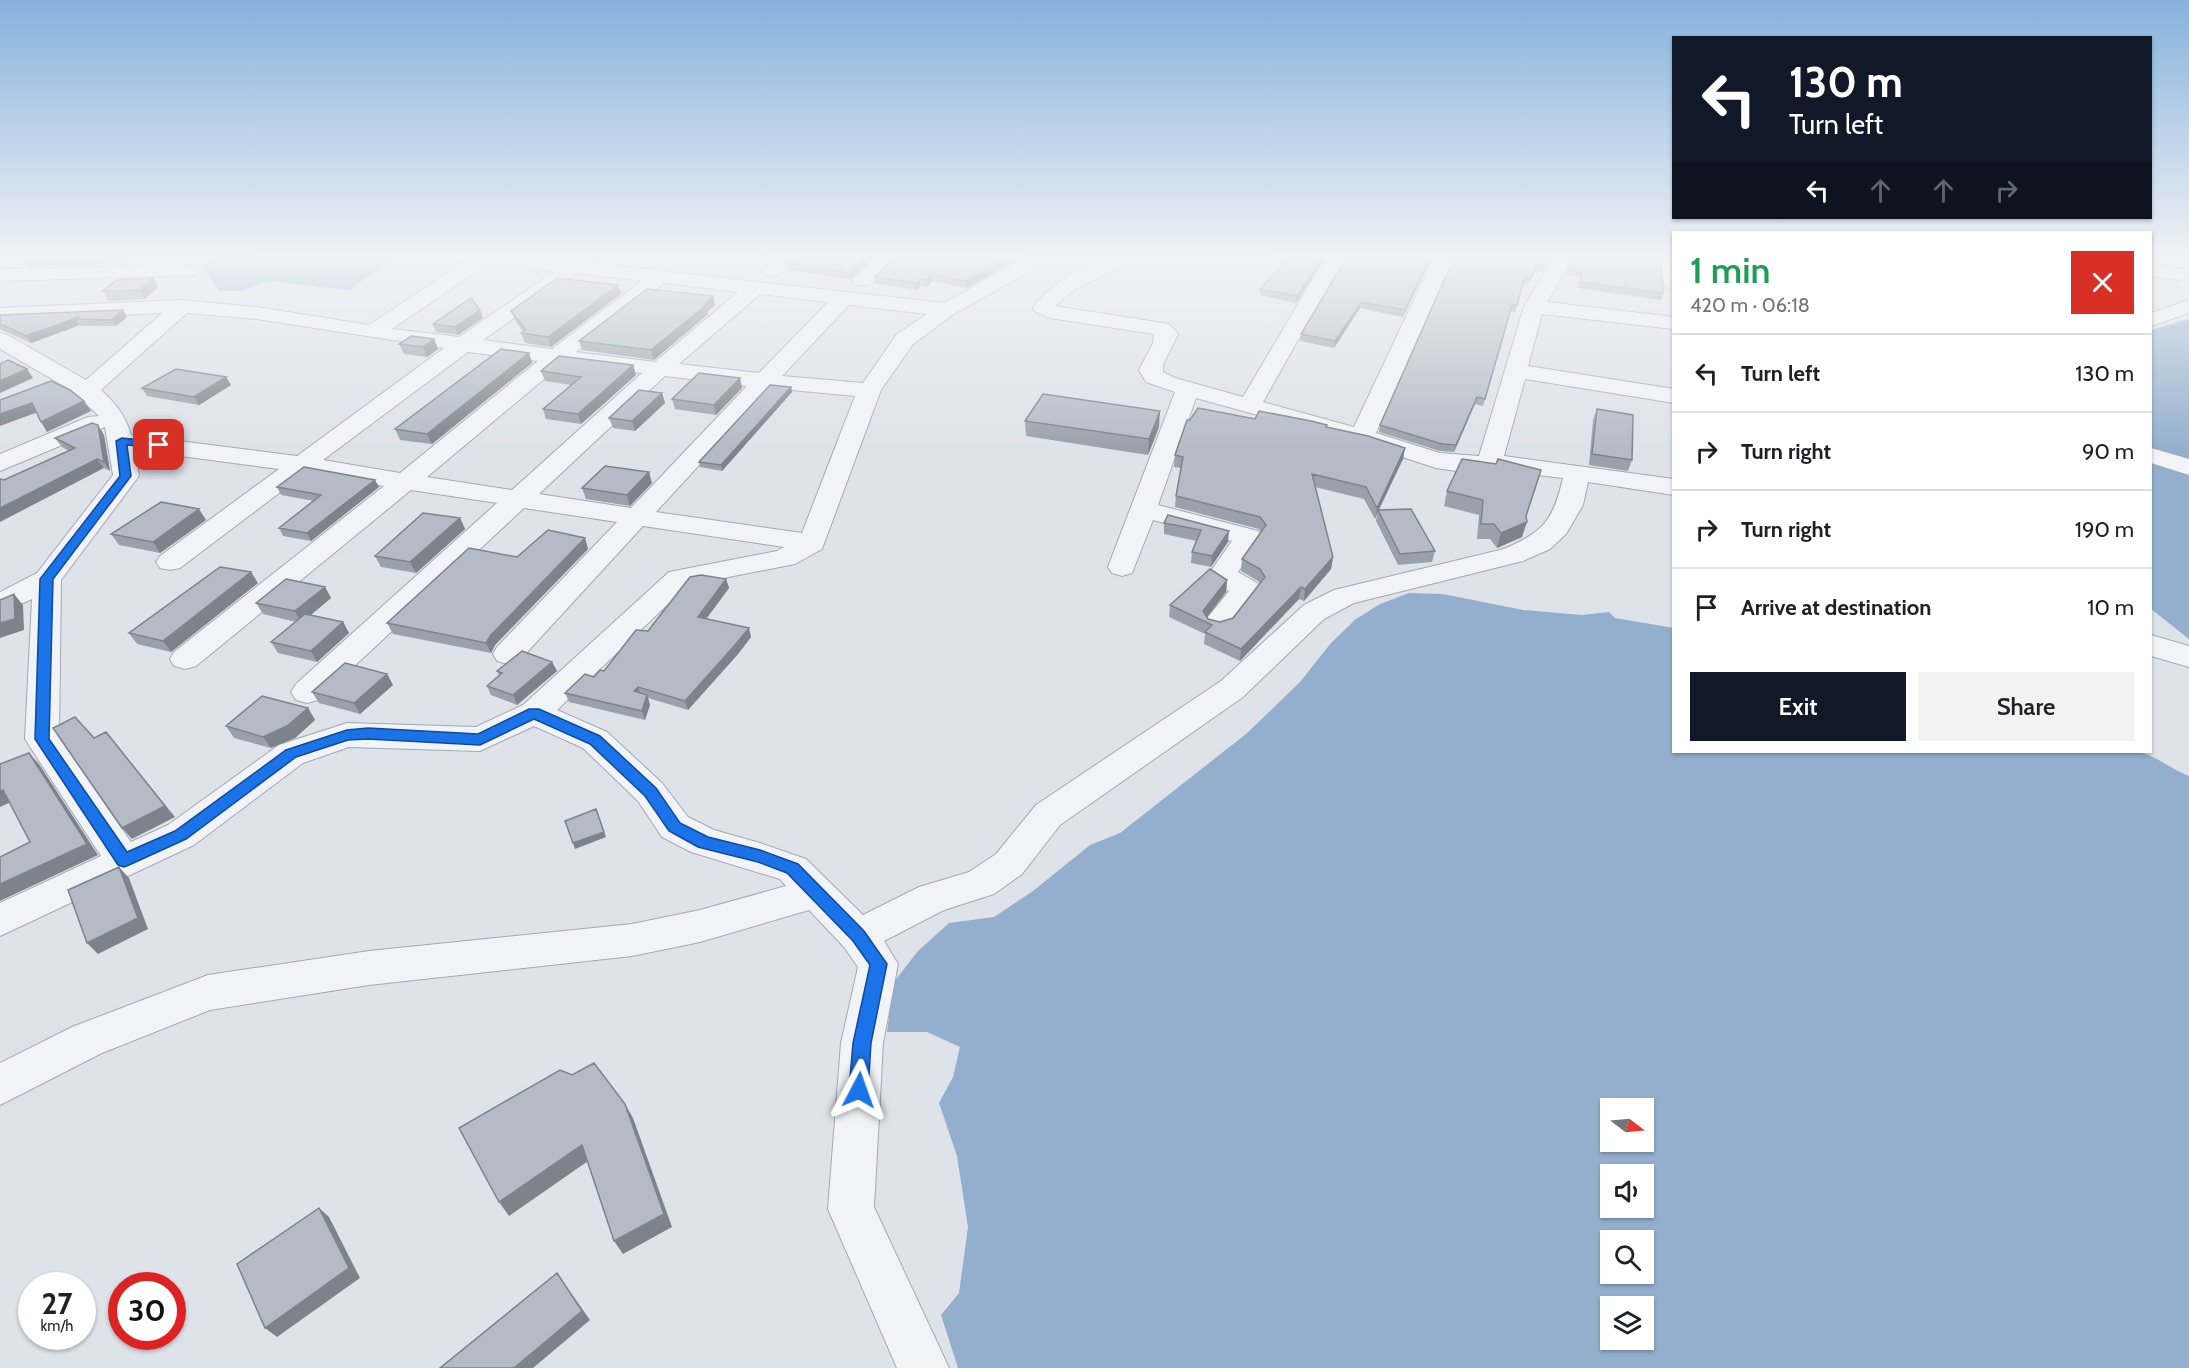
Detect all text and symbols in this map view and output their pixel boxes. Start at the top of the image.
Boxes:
text: 130 m [1789,56,1903,108]
icon: left [1690,60,1768,138]
text: Turn left [1789,108,1883,141]
icon: left [1801,174,1834,207]
icon: ahead [1864,174,1897,207]
icon: ahead [1927,174,1960,207]
icon: right [1990,174,2023,207]
text: 1 min [1690,248,1770,292]
button: close [2071,251,2134,314]
text: 420 m · 06:18 [1690,293,1810,317]
icon: left [1690,357,1723,390]
text: Turn left [1741,360,1820,387]
text: 130 m [2075,360,2134,387]
pin [133,419,184,470]
icon: arrive [142,428,175,461]
icon: right [1690,435,1723,468]
text: Turn right [1741,438,1831,465]
text: 90 m [2082,438,2134,465]
icon: right [1690,513,1723,546]
text: Turn right [1741,516,1831,543]
text: 190 m [2075,516,2134,543]
icon: arrive [1690,591,1723,624]
text: Arrive at destination [1741,594,1931,621]
text: 10 m [2087,594,2134,621]
button: Exit [1690,672,1906,741]
button: Share [1918,672,2134,741]
position arrow [827,1058,891,1122]
north arrow [1600,1098,1654,1152]
map controls [1600,1098,1654,1350]
button: sound [1600,1164,1654,1218]
button: search [1600,1230,1654,1284]
speed limit sign: 30 [108,1272,186,1350]
text: 27 [41,1285,73,1322]
button: layers [1600,1296,1654,1350]
text: km/h [41,1317,73,1335]

